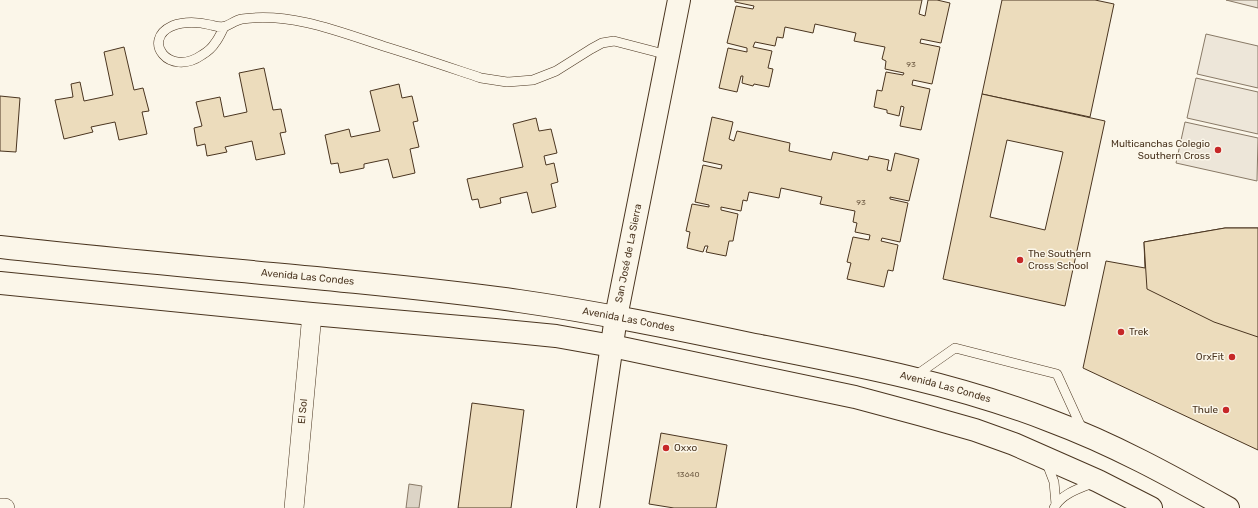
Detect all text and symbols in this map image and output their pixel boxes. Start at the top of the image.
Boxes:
house number: 93 [906,60,916,69]
place label: Multicanchas Colegio Southern Cross [1111,138,1210,162]
marker: Multicanchas Colegio Southern Cross [1213,145,1223,155]
house number: 93 [856,198,866,207]
street label: San José de La Sierra [613,203,644,304]
place label: The Southern Cross School [1028,248,1091,272]
marker: The Southern Cross School [1015,255,1025,265]
street label: Avenida Las Condes [260,267,355,288]
street label: Avenida Las Condes [581,305,676,334]
place label: Trek [1129,326,1149,338]
marker: Trek [1116,327,1126,337]
place label: OrxFit [1196,351,1224,363]
marker: OrxFit [1227,352,1237,362]
street label: Avenida Las Condes [899,369,992,405]
street label: El Sol [296,398,310,425]
place label: Thule [1192,404,1218,416]
marker: Thule [1221,405,1231,415]
place label: Oxxo [674,442,697,454]
marker: Oxxo [661,443,671,453]
house number: 13640 [676,470,700,479]

